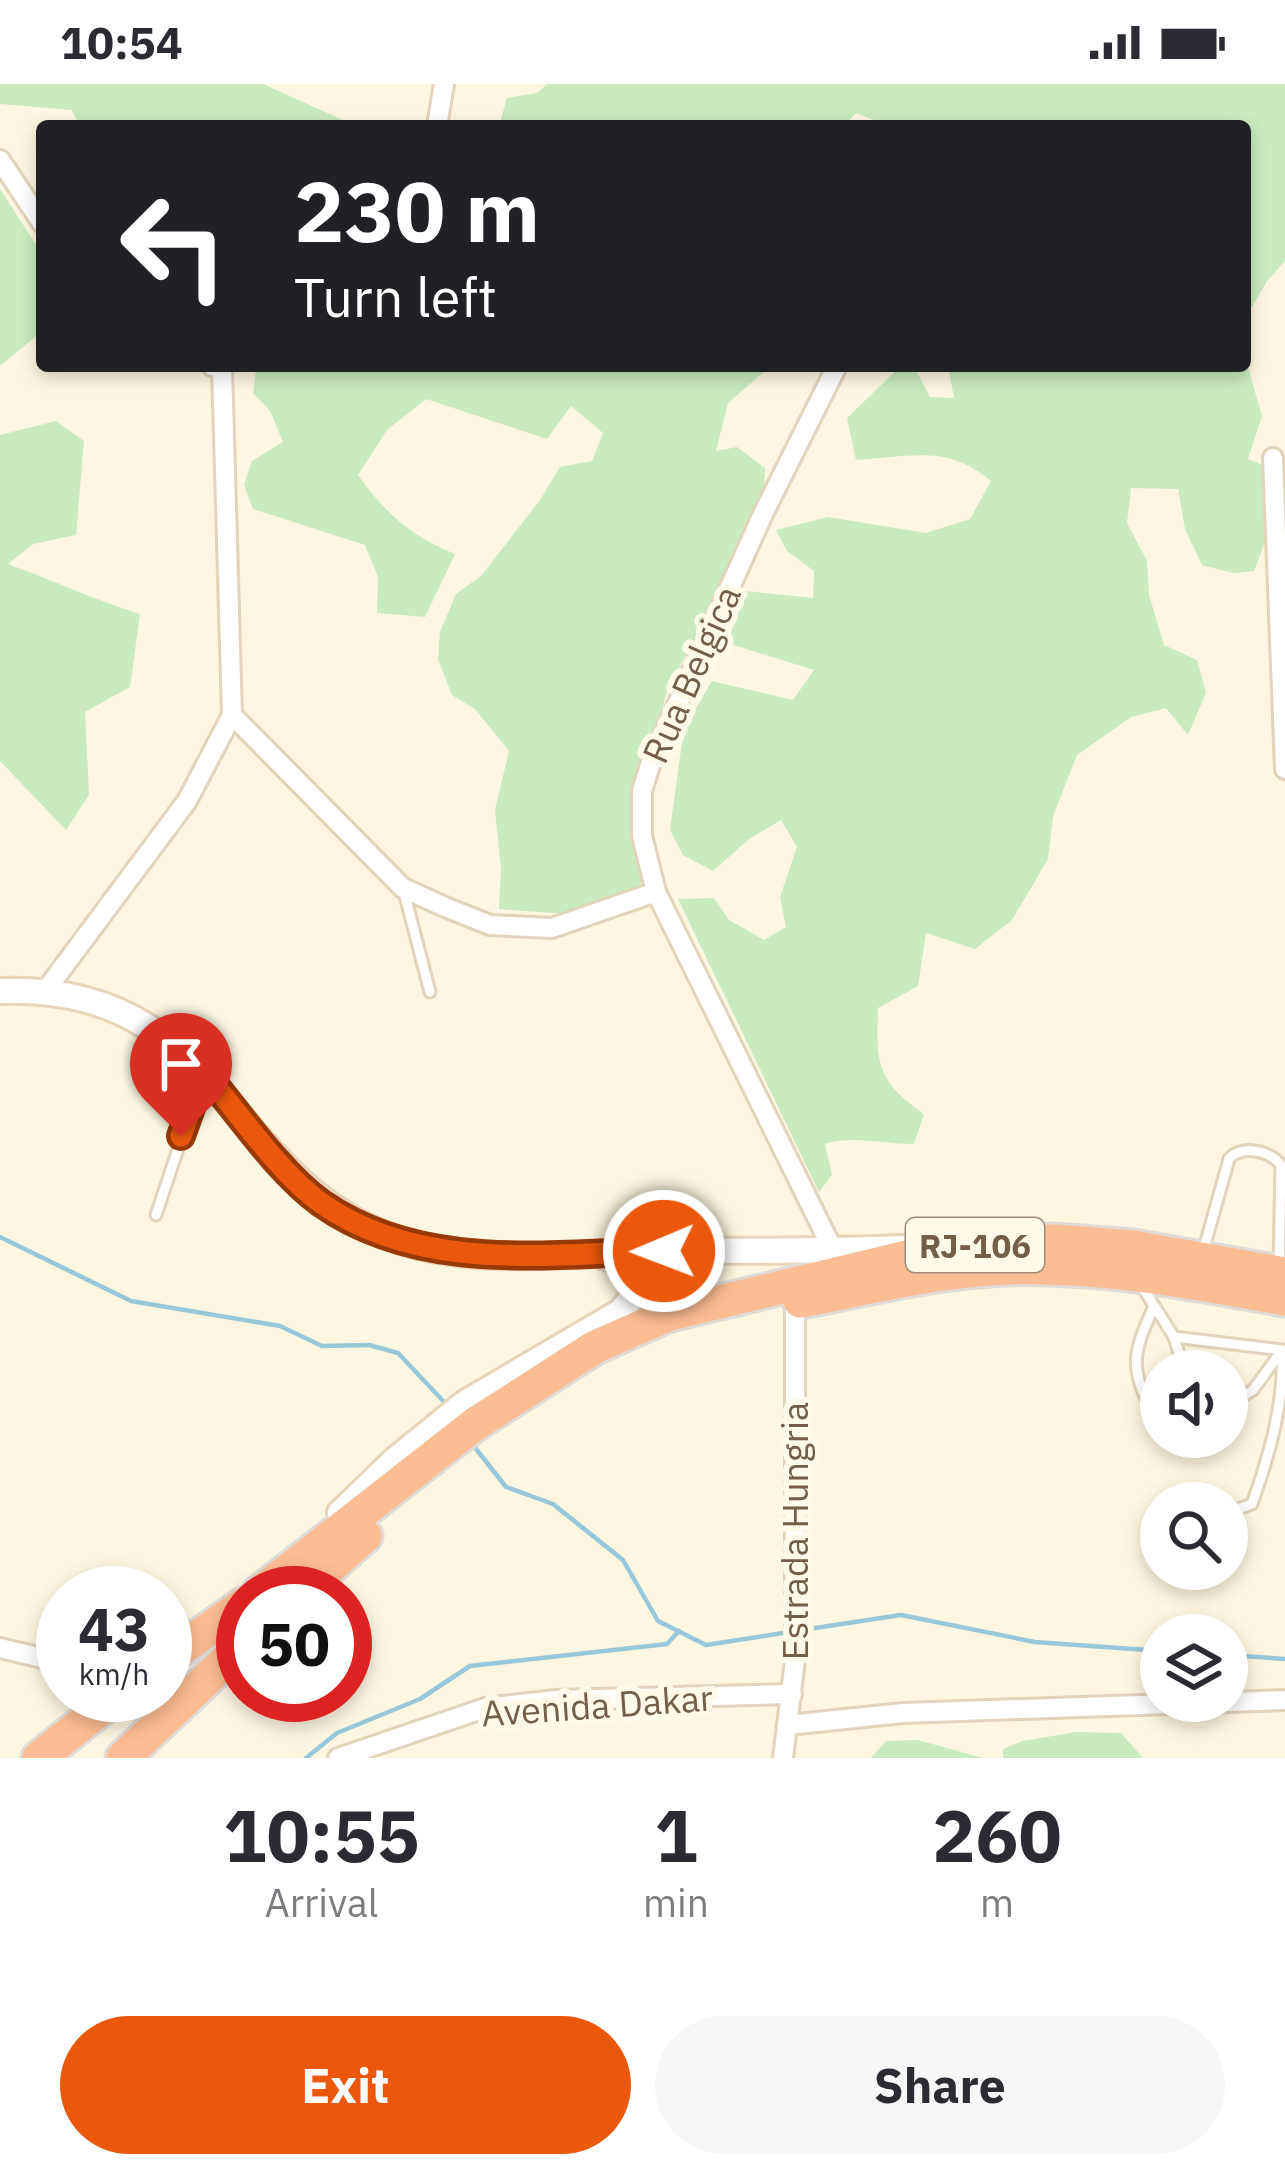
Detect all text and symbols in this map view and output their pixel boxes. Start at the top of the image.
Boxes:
text: 10:54 [60,13,183,71]
text: 230 m [294,156,540,265]
icon: left [96,168,252,324]
text: Turn left [294,262,497,332]
street label: Rua Belgica [631,578,751,770]
pin [130,1013,232,1136]
icon: arrive [148,1031,214,1097]
position arrow [601,1188,727,1314]
road number: RJ-106 [906,1218,1044,1272]
map controls [1140,1350,1248,1722]
button: sound [1140,1350,1248,1458]
street label: Estrada Hungria [771,1402,818,1660]
button: search [1140,1482,1248,1590]
speed limit sign: 50 [216,1566,372,1722]
text: 43 [78,1589,150,1668]
button: layers [1140,1614,1248,1722]
text: km/h [79,1654,149,1693]
street label: Avenida Dakar [480,1673,714,1737]
text: 10:55 [223,1788,420,1882]
text: 1 [654,1788,698,1882]
text: 260 [932,1788,1062,1882]
text: Arrival [265,1877,378,1928]
text: min [643,1877,709,1928]
text: m [980,1877,1014,1928]
button: Exit [60,2016,631,2154]
button: Share [655,2016,1225,2154]

